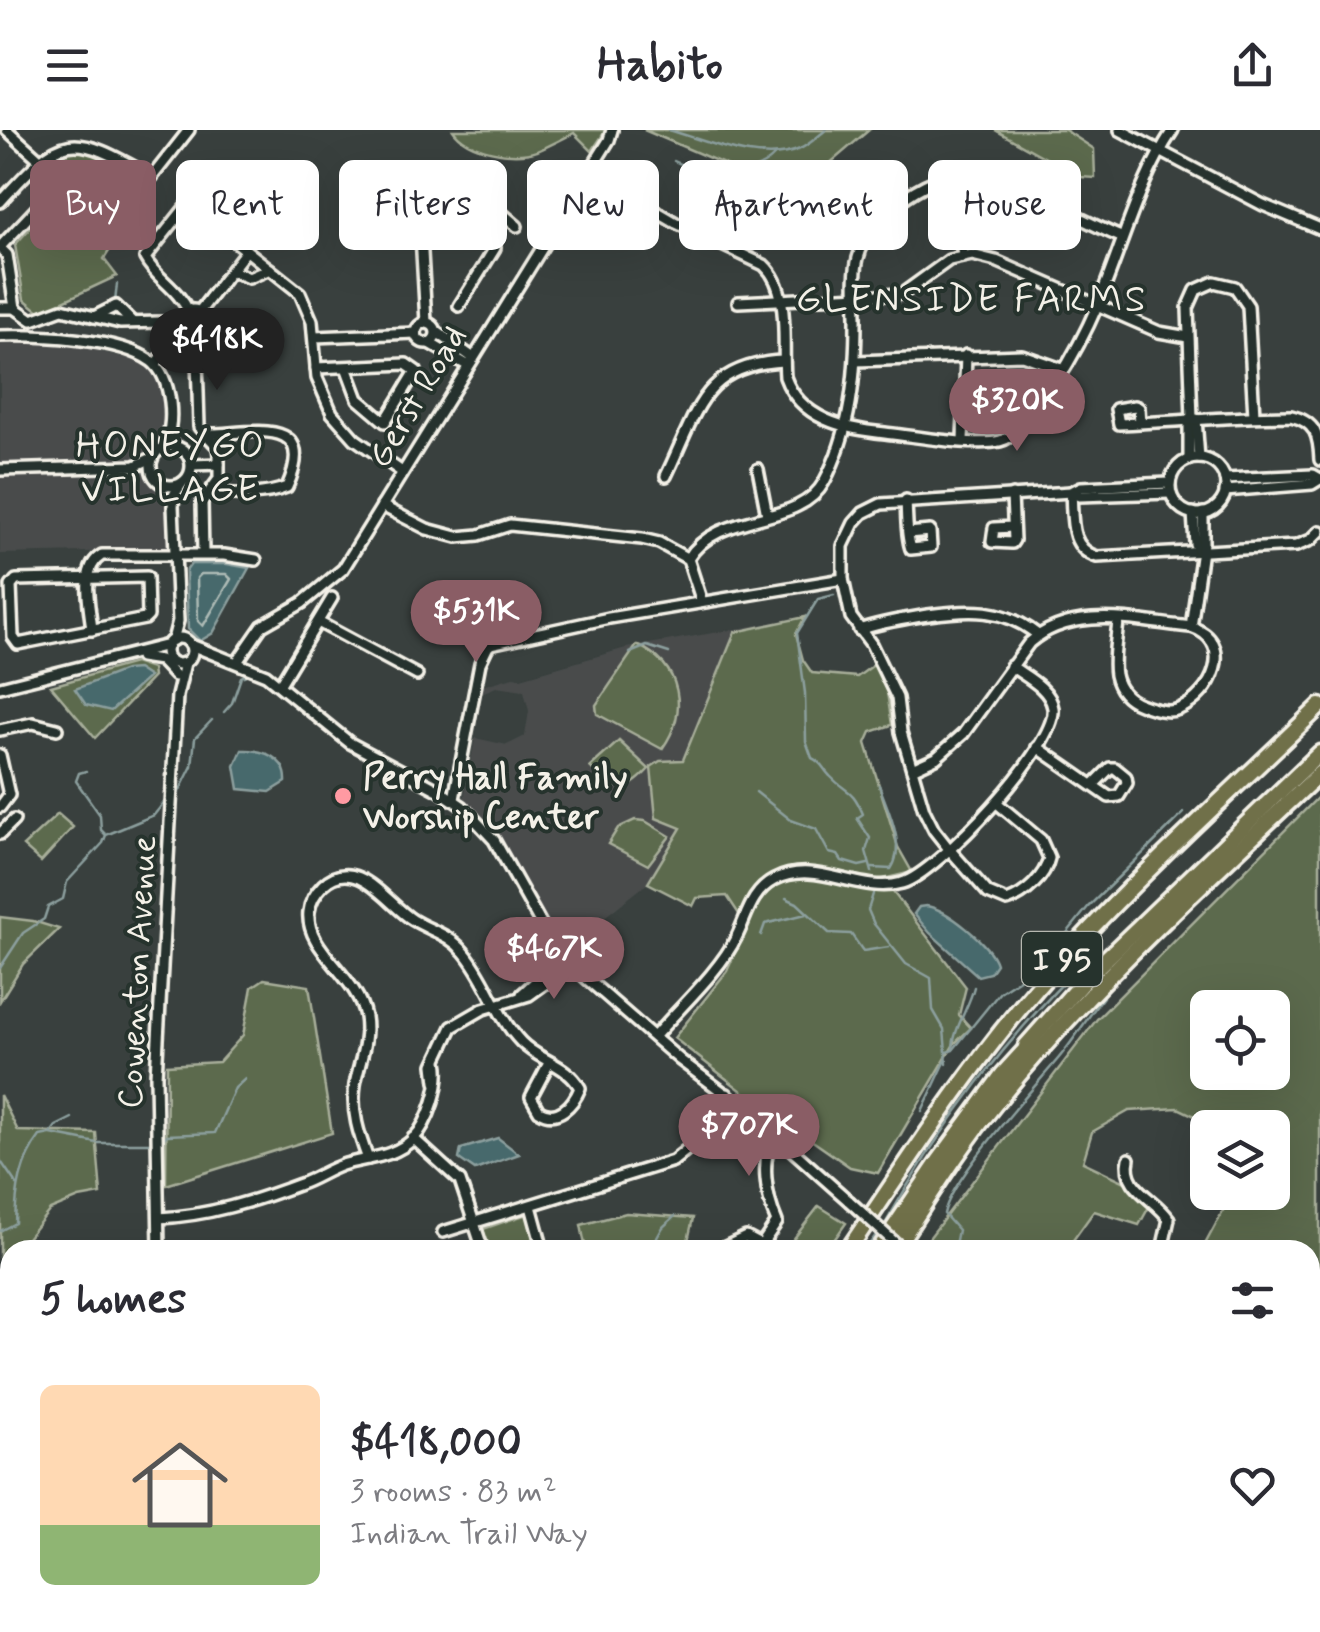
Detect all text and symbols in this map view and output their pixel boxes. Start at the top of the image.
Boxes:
text: Habito [597,36,723,95]
icon: menu [40,38,95,93]
icon: share [1225,38,1280,93]
chip: Buy [30,160,156,250]
chip: Rent [176,160,319,250]
chip: Filters [339,160,507,250]
chip: New [527,160,659,250]
chip: Apartment [679,160,908,250]
chip: House [928,160,1081,250]
district label: GLENSIDE FARMS [796,276,1148,325]
pin: $418K [147,308,287,393]
street label: Gerst Road [357,317,478,477]
text: $418K [171,319,263,361]
pin: $320K [947,369,1087,454]
text: $320K [971,380,1063,422]
district label: HONEYGO VILLAGE [76,422,266,515]
pin: $531K [406,580,546,665]
text: $531K [433,591,519,633]
place label: Perry Hall Family Worship Center [363,755,628,841]
marker: Perry Hall Family Worship Center [332,785,354,807]
street label: Cowenton Avenue [108,834,168,1110]
pin: $467K [484,917,624,1002]
text: $467K [506,928,602,970]
road number: I 95 [1022,932,1102,986]
map controls [1190,990,1290,1210]
button: locate [1190,990,1290,1090]
pin: $707K [679,1094,819,1179]
text: $707K [701,1105,798,1147]
button: layers [1190,1110,1290,1210]
text: 5 homes [40,1273,186,1328]
icon: filters [1225,1273,1280,1328]
text: $418,000 [350,1416,522,1471]
icon: home [120,1425,240,1545]
icon: heart [1225,1458,1280,1513]
text: 3 rooms · 83 m² [350,1471,557,1513]
text: Indian Trail Way [350,1513,588,1555]

